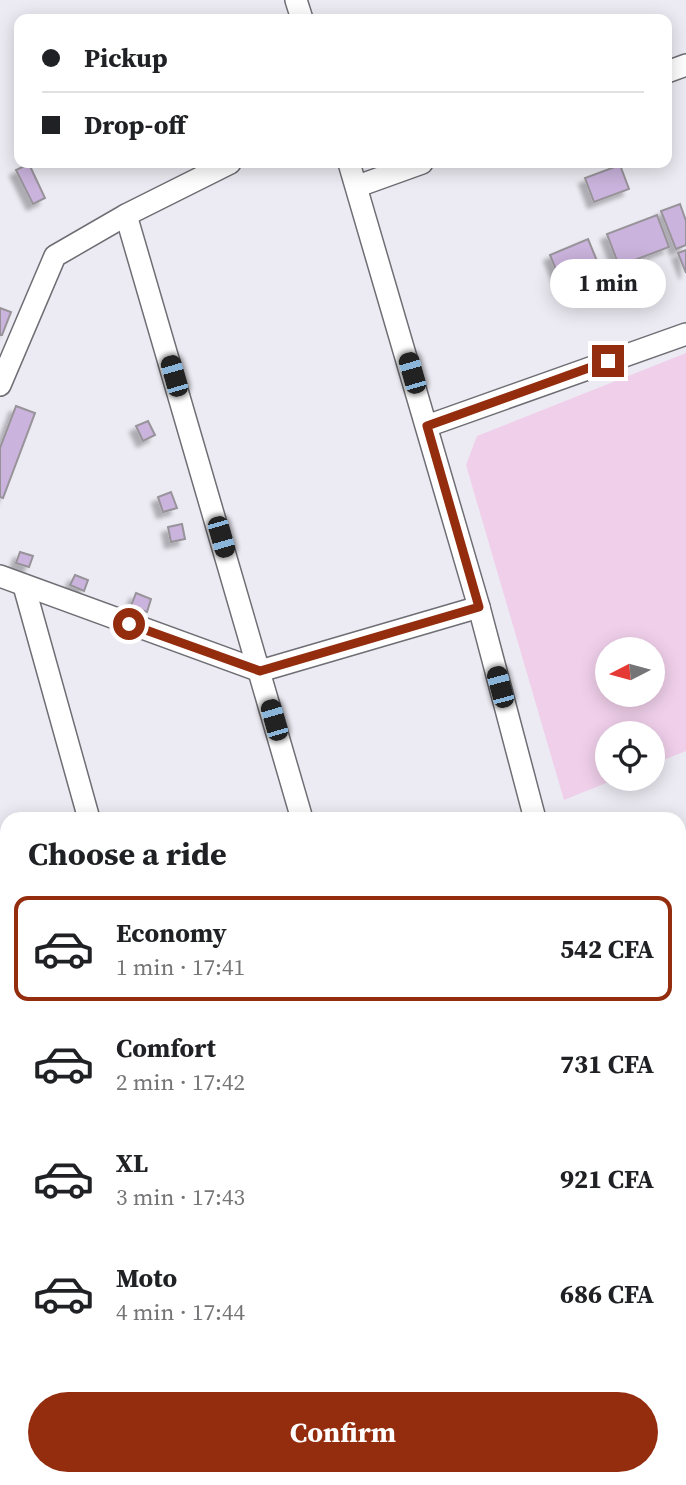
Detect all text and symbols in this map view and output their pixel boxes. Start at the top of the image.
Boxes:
text: Pickup [84,40,168,76]
text: Drop-off [84,107,186,143]
callout: 1 min [550,260,666,308]
text: 1 min [578,267,638,299]
route end [592,345,624,377]
car [397,350,428,396]
car [159,353,190,399]
car [206,514,237,560]
route start [113,608,145,640]
north arrow [595,637,665,707]
map controls [595,637,665,791]
car [485,664,516,710]
car [259,697,290,743]
button: locate [595,721,665,791]
text: Choose a ride [28,832,227,876]
text: Economy [116,915,227,951]
icon: car [32,917,95,980]
text: 542 CFA [560,931,654,967]
text: 1 min · 17:41 [116,951,245,983]
text: Comfort [116,1030,216,1066]
icon: car [32,1032,95,1095]
text: 731 CFA [560,1046,654,1082]
text: 2 min · 17:42 [116,1066,245,1098]
text: XL [116,1145,148,1181]
icon: car [32,1147,95,1210]
text: 921 CFA [560,1161,654,1197]
text: 3 min · 17:43 [116,1181,245,1213]
text: Moto [116,1260,177,1296]
icon: car [32,1262,95,1325]
text: 686 CFA [560,1276,654,1312]
text: 4 min · 17:44 [116,1296,245,1328]
button: Confirm [28,1392,658,1472]

